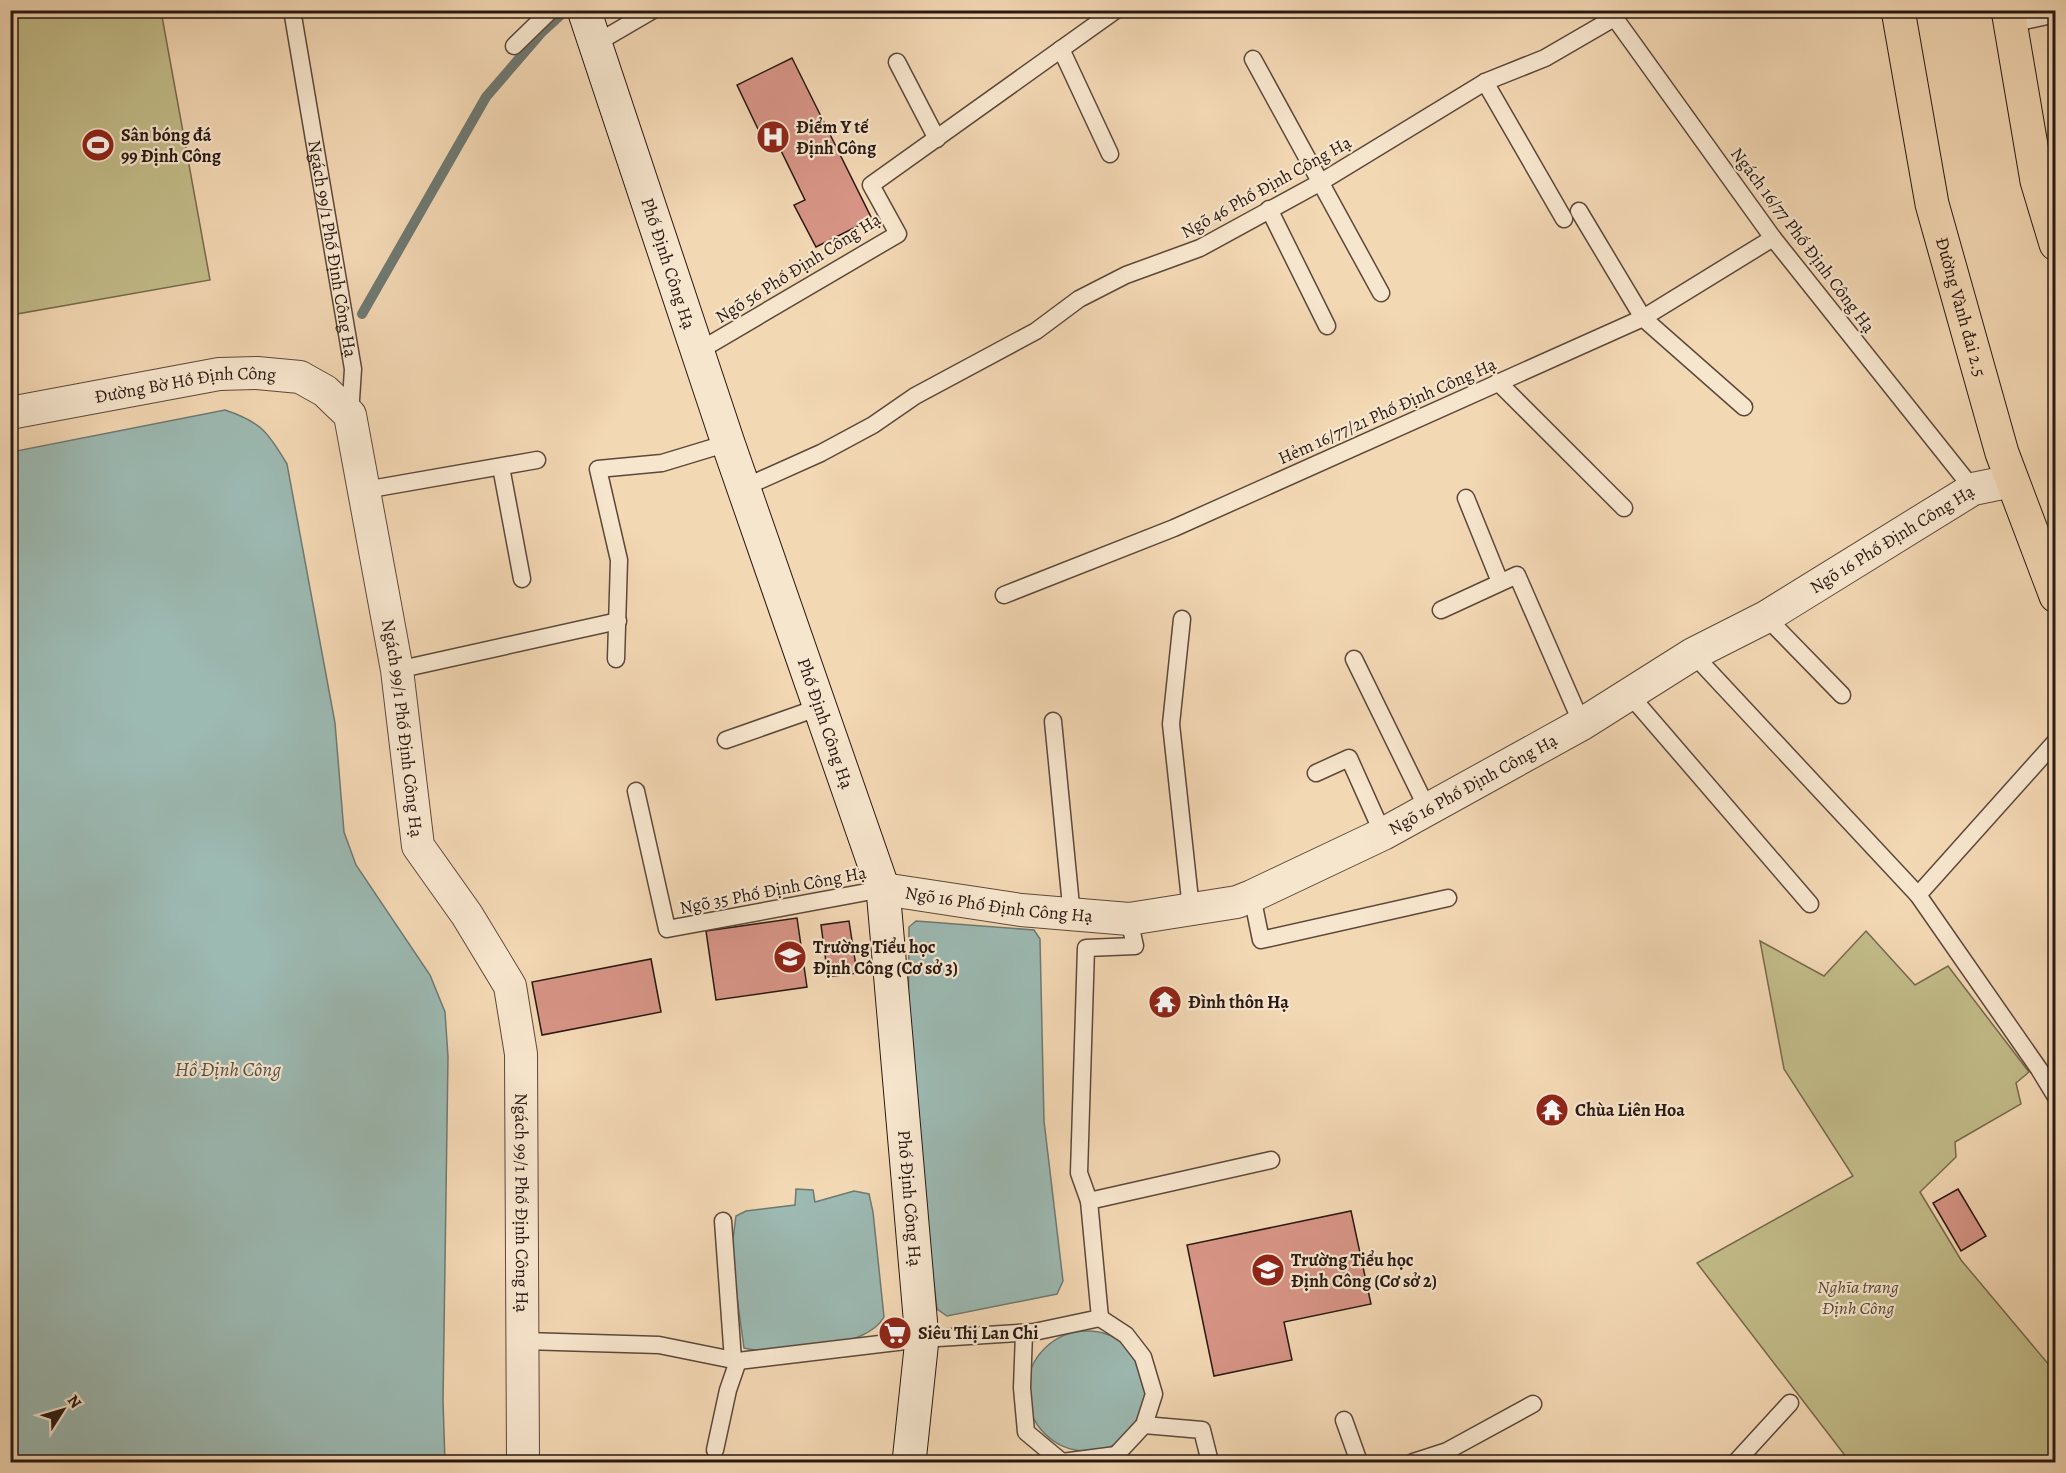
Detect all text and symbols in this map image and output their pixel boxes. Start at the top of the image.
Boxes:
place label: Điểm Y tế Định Công [796,115,877,160]
hospital icon: Điểm Y tế Định Công [755,119,791,155]
place label: Sân bóng đá 99 Định Công [121,123,222,168]
sports icon: Sân bóng đá 99 Định Công [80,127,116,163]
street label: Ngõ 46 Phố Định Công Hạ [1177,130,1356,244]
street label: Ngách 99/1 Phố Định Công Hạ [302,138,363,360]
street label: Ngách 16/77 Phố Định Công Hạ [1725,142,1881,338]
street label: Phố Định Công Hạ [635,195,701,333]
street label: Ngõ 56 Phố Định Công Hạ [711,207,886,329]
street label: Đường Vành đai 2.5 [1930,234,1992,380]
street label: Hẻm 16/77/21 Phố Định Công Hạ [1274,352,1500,470]
street label: Đường Bờ Hồ Định Công [93,361,277,409]
street label: Ngõ 16 Phố Định Công Hạ [1805,479,1979,599]
street label: Ngách 99/1 Phố Định Công Hạ [376,617,429,839]
street label: Phố Định Công Hạ [792,655,859,792]
street label: Ngõ 16 Phố Định Công Hạ [1384,728,1562,841]
street label: Ngõ 35 Phố Định Công Hạ [678,860,869,920]
street label: Ngõ 16 Phố Định Công Hạ [903,880,1094,928]
place label: Trường Tiểu học Định Công (Cơ sở 3) [813,935,958,980]
school or university icon: Trường Tiểu học Định Công (Cơ sở 3) [772,939,808,975]
temple icon: Đình thôn Hạ [1147,984,1183,1020]
place label: Đình thôn Hạ [1188,990,1289,1014]
water label: Hồ Định Công [175,1056,281,1083]
temple icon: Chùa Liên Hoa [1534,1092,1570,1128]
street label: Ngách 99/1 Phố Định Công Hạ [509,1093,534,1313]
place label: Chùa Liên Hoa [1575,1098,1685,1122]
street label: Phố Định Công Hạ [892,1129,928,1268]
place label: Trường Tiểu học Định Công (Cơ sở 2) [1291,1248,1437,1293]
school or university icon: Trường Tiểu học Định Công (Cơ sở 2) [1250,1252,1286,1288]
park label: Nghĩa trang Định Công [1817,1275,1899,1320]
supermarket icon: Siêu Thị Lan Chi [877,1315,913,1351]
place label: Siêu Thị Lan Chi [918,1321,1039,1345]
north arrow [33,1380,93,1440]
text: N [62,1390,87,1413]

